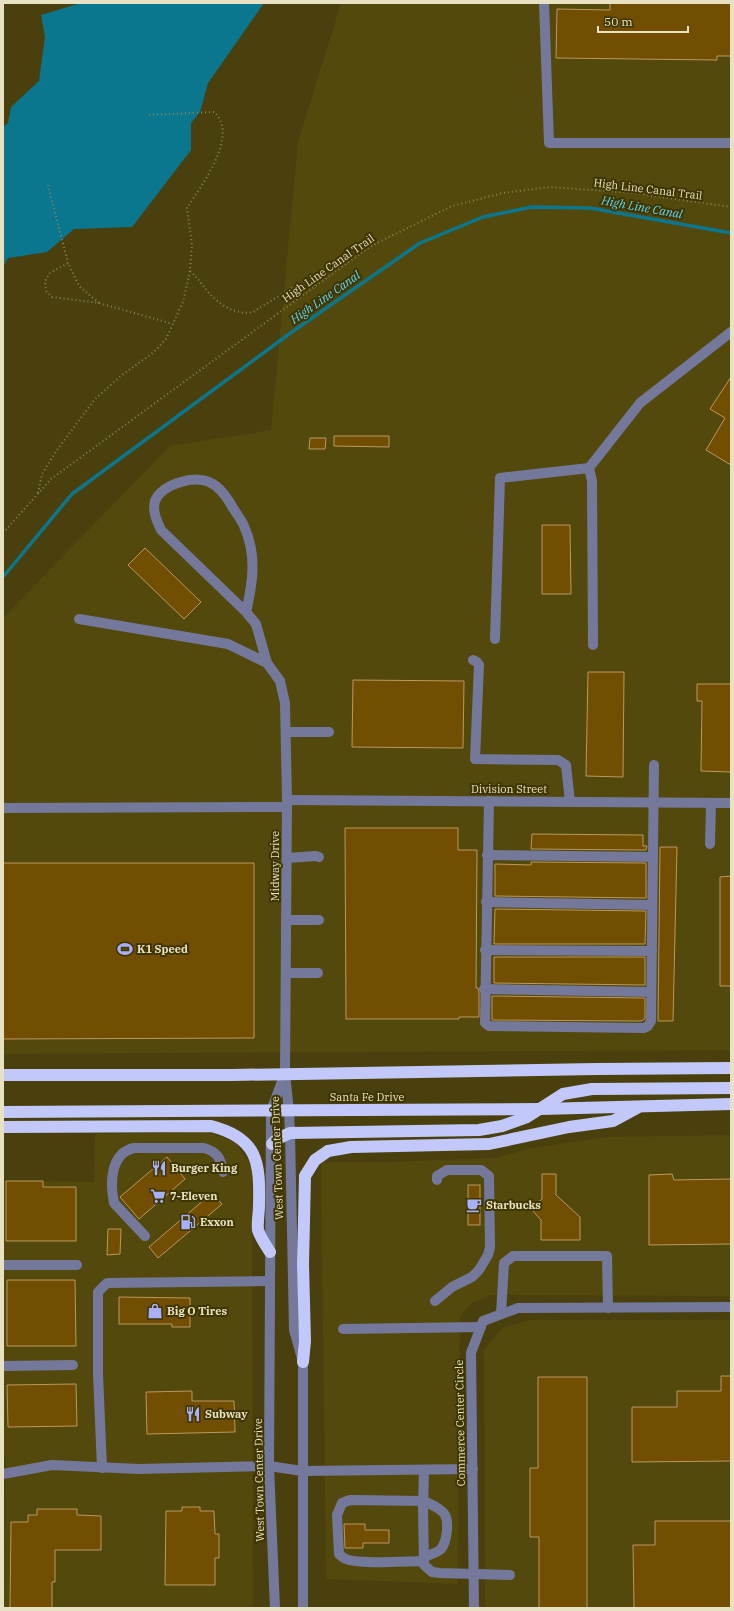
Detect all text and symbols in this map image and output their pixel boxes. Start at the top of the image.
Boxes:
scale bar [598,8,688,34]
text: 50 m [604,14,633,29]
street label: High Line Canal Trail [593,175,703,203]
water label: High Line Canal [599,192,684,222]
street label: High Line Canal Trail [279,231,377,305]
water label: High Line Canal [287,268,363,326]
street label: Division Street [471,782,547,796]
street label: Midway Drive [268,831,282,901]
sports icon: K1 Speed [116,940,134,958]
place label: K1 Speed [137,942,188,956]
street label: Santa Fe Drive [330,1090,404,1104]
street label: West Town Center Drive [268,1096,286,1220]
restaurant icon: Burger King [150,1159,168,1177]
place label: Burger King [171,1161,238,1175]
supermarket icon: 7-Eleven [149,1187,167,1205]
place label: 7-Eleven [170,1189,217,1203]
cafe icon: Starbucks [465,1196,483,1214]
place label: Starbucks [486,1198,541,1212]
fuel station icon: Exxon [179,1213,197,1231]
place label: Exxon [200,1215,234,1229]
shop icon: Big O Tires [146,1302,164,1320]
place label: Big O Tires [167,1304,227,1318]
street label: Commerce Center Circle [452,1360,468,1486]
restaurant icon: Subway [184,1405,202,1423]
place label: Subway [205,1407,248,1421]
street label: West Town Center Drive [251,1418,267,1542]

